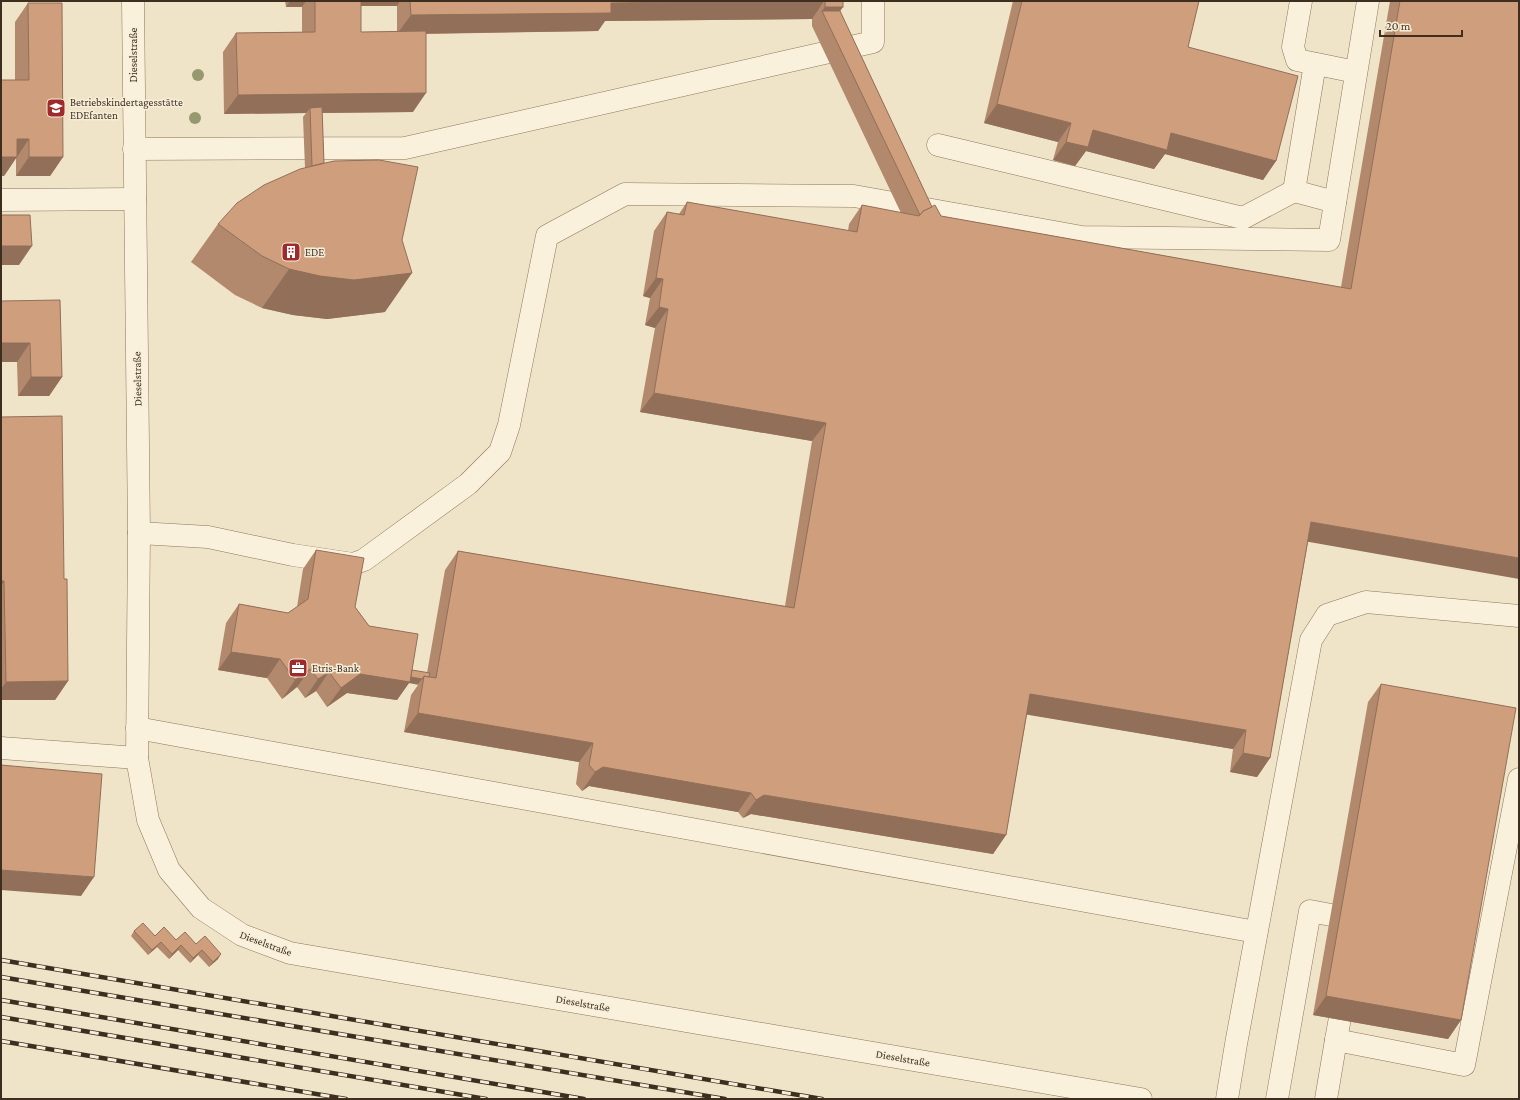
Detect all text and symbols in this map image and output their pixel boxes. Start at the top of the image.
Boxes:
scale bar [1380,12,1462,38]
text: 20 m [1386,19,1411,33]
street label: Dieselstraße [127,27,139,82]
place label: Betriebskindertagesstätte EDEfanten [70,96,183,121]
school or university icon: Betriebskindertagesstätte EDEfanten [45,97,67,119]
building icon: EDE [280,241,302,263]
place label: EDE [305,246,324,258]
street label: Dieselstraße [131,351,143,406]
office icon: Etris-Bank [287,657,309,679]
place label: Etris-Bank [312,662,360,674]
street label: Dieselstraße [238,928,294,958]
street label: Dieselstraße [555,992,611,1014]
street label: Dieselstraße [875,1047,931,1069]

